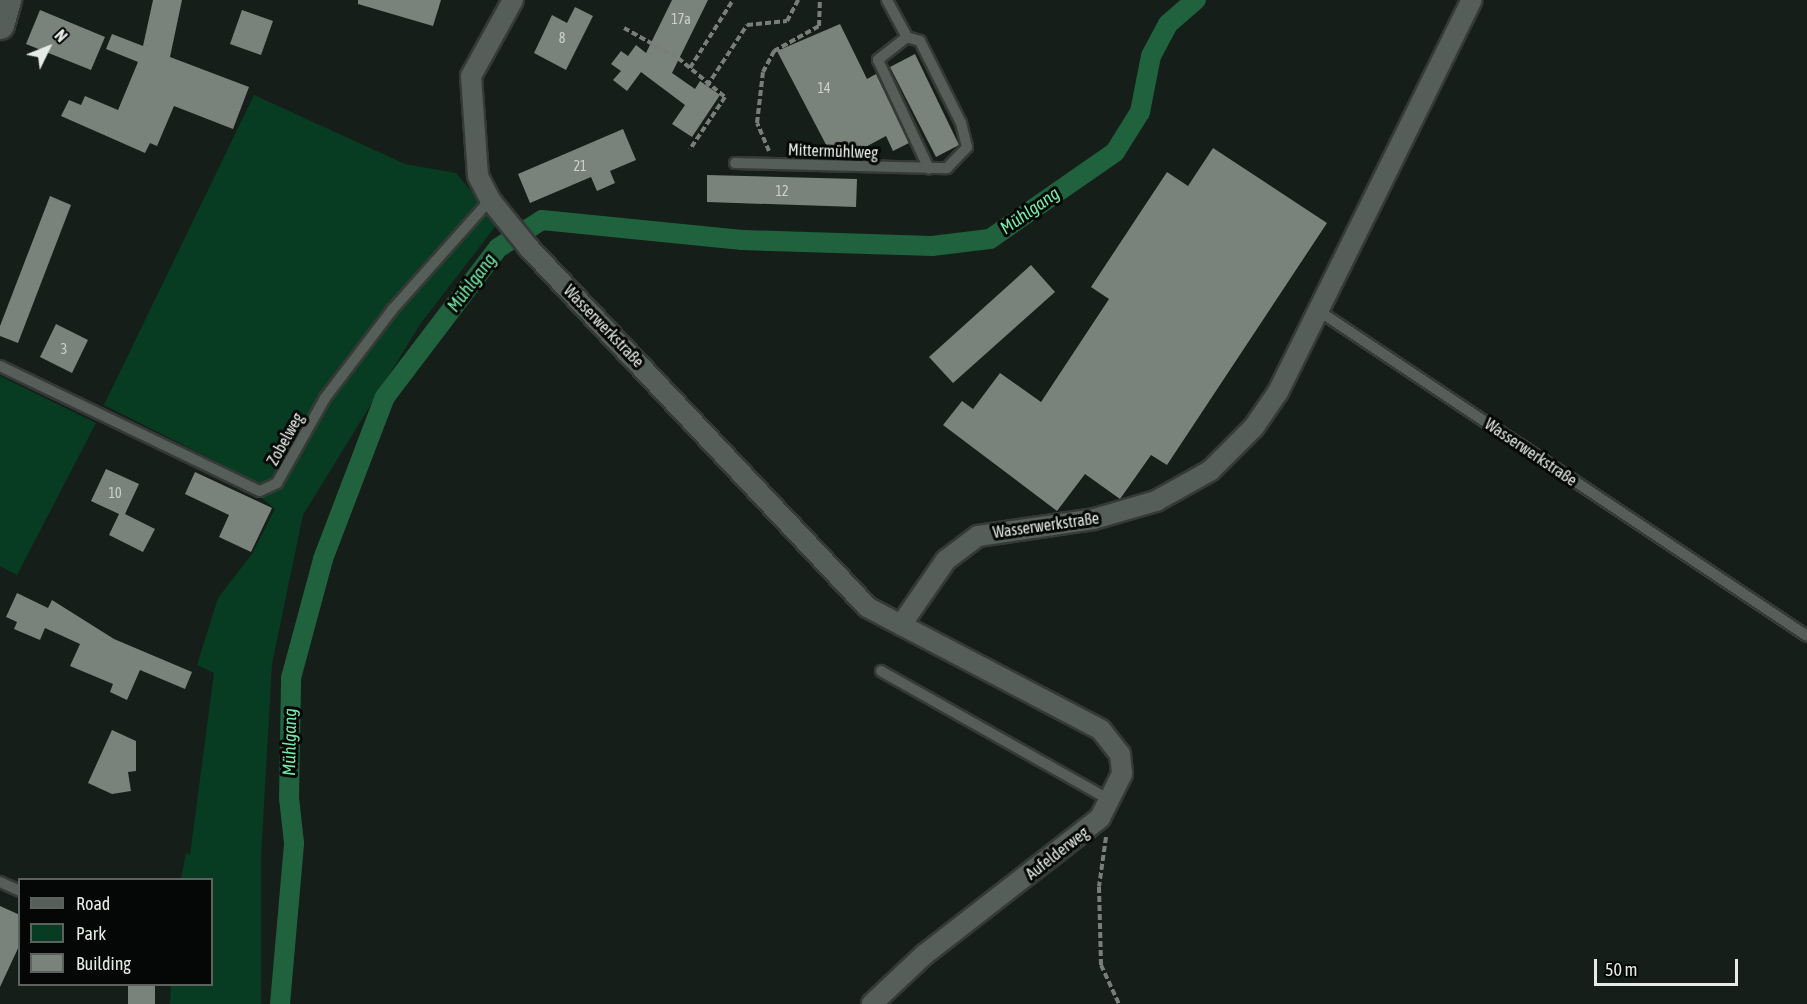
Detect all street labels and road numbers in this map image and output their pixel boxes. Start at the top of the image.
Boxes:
street label: Mittermühlweg [788,140,878,162]
street label: Wasserwerkstraße [560,281,648,371]
street label: Zobelweg [263,409,307,469]
street label: Wasserwerkstraße [1481,414,1581,490]
street label: Wasserwerkstraße [992,508,1100,542]
street label: Aufelderweg [1022,823,1092,883]

